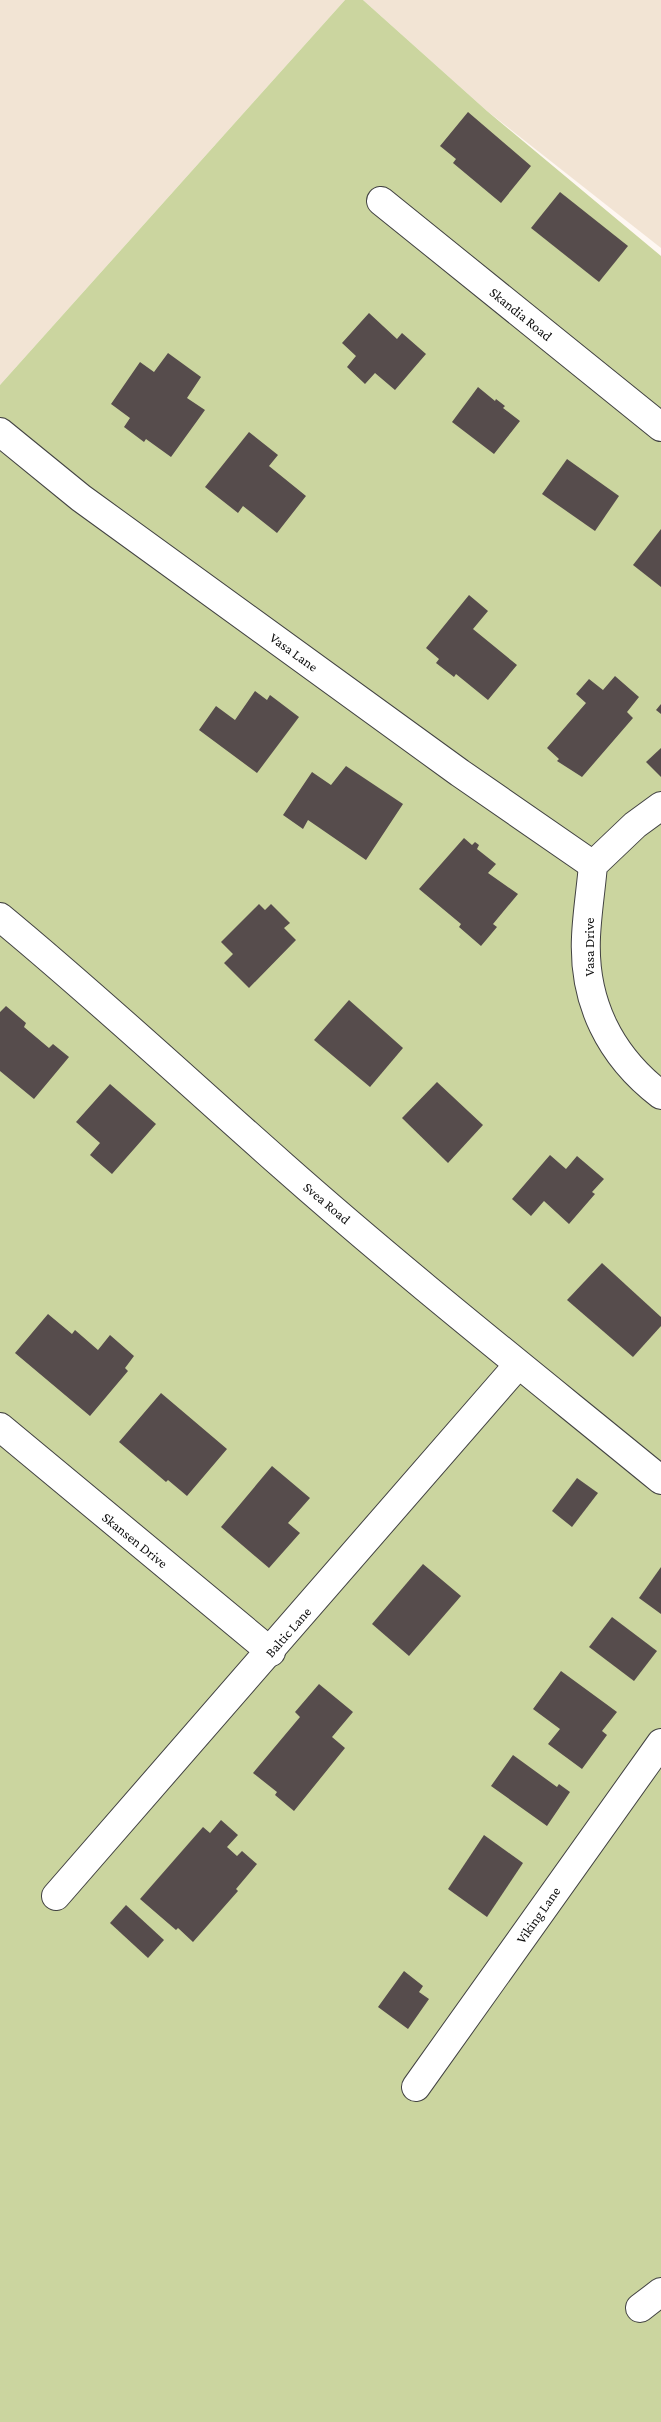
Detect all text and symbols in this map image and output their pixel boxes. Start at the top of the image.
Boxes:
street label: Skandia Road [487,284,556,344]
street label: Vasa Lane [267,629,321,675]
street label: Vasa Drive [581,918,597,976]
street label: Svea Road [300,1179,354,1228]
street label: Skansen Drive [99,1509,171,1571]
street label: Baltic Lane [262,1603,314,1661]
street label: Viking Lane [513,1883,563,1947]

